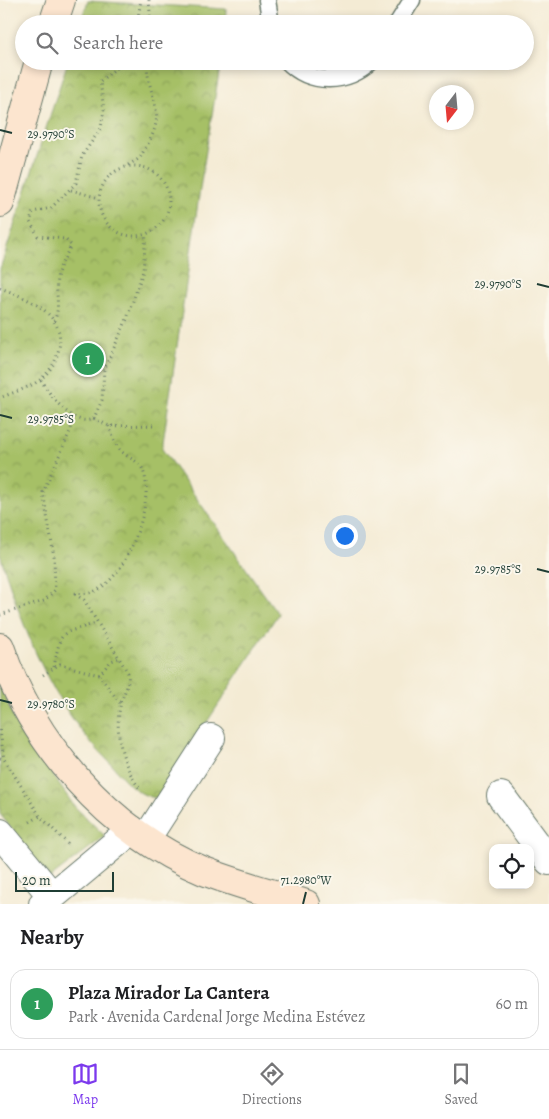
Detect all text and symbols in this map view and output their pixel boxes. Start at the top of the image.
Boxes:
search box [15,15,534,70]
icon: search [33,29,61,57]
text: Search here [73,30,163,56]
north arrow [429,85,474,130]
text: 29.9790°S [27,126,75,142]
text: 29.9790°S [474,276,522,292]
pin: 1 [72,340,104,378]
text: 29.9785°S [28,411,74,427]
your location [332,523,358,549]
text: 29.9785°S [475,561,521,577]
text: 29.9780°S [27,696,75,712]
map controls [489,844,534,889]
button: locate [489,844,534,889]
scale bar [15,869,114,892]
text: 20 m [22,871,51,890]
text: 71.2980°W [281,872,332,888]
text: Nearby [20,923,83,951]
text: Plaza Mirador La Cantera [68,980,270,1006]
text: 1 [34,993,40,1015]
text: 60 m [496,993,528,1015]
text: Park · Avenida Cardenal Jorge Medina Estévez [68,1006,365,1028]
tab: Map [71,1060,99,1109]
tab: Directions [242,1060,302,1109]
tab: Saved [445,1060,478,1109]

